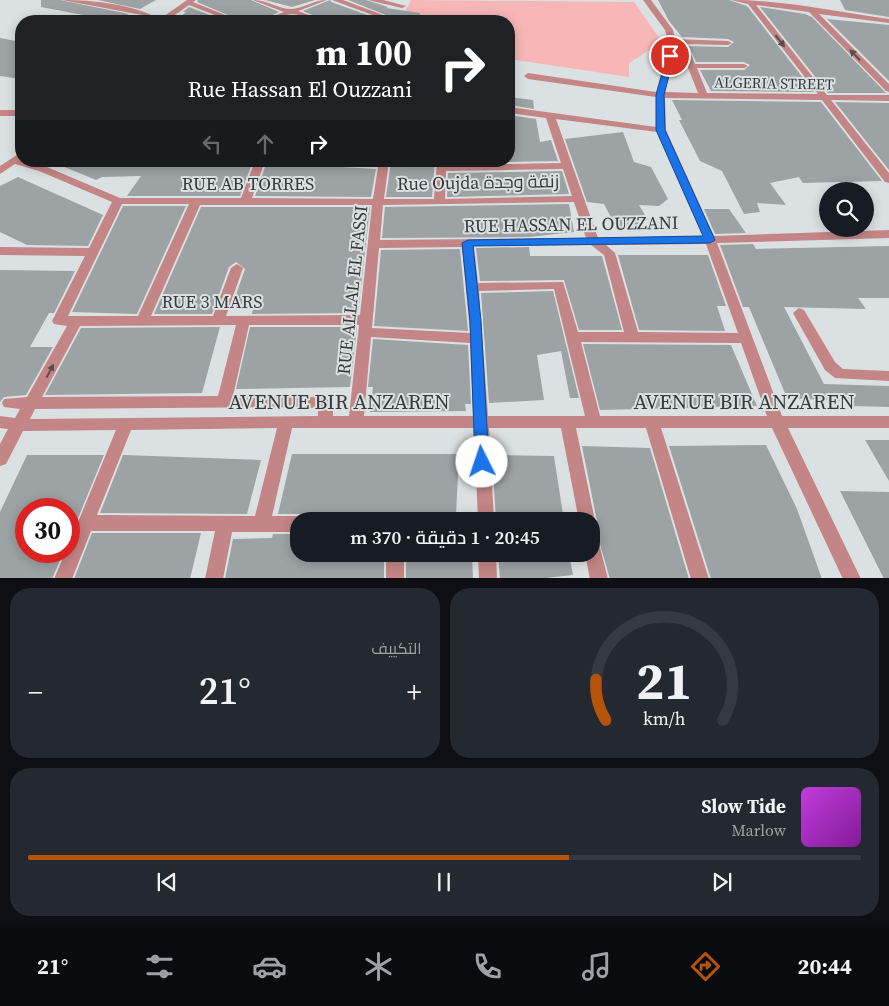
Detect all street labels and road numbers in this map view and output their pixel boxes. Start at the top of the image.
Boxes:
street label: ALGERIA STREET [714,71,834,95]
street label: Rue Oujda زنقة وجدة [397,168,559,196]
street label: RUE AB TORRES [182,171,314,196]
street label: RUE ALLAL EL FASSI [331,204,373,376]
street label: RUE HASSAN EL OUZZANI [464,210,678,238]
street label: RUE 3 MARS [161,289,263,314]
street label: AVENUE BIR ANZAREN [228,387,450,416]
street label: AVENUE BIR ANZAREN [633,387,855,416]

